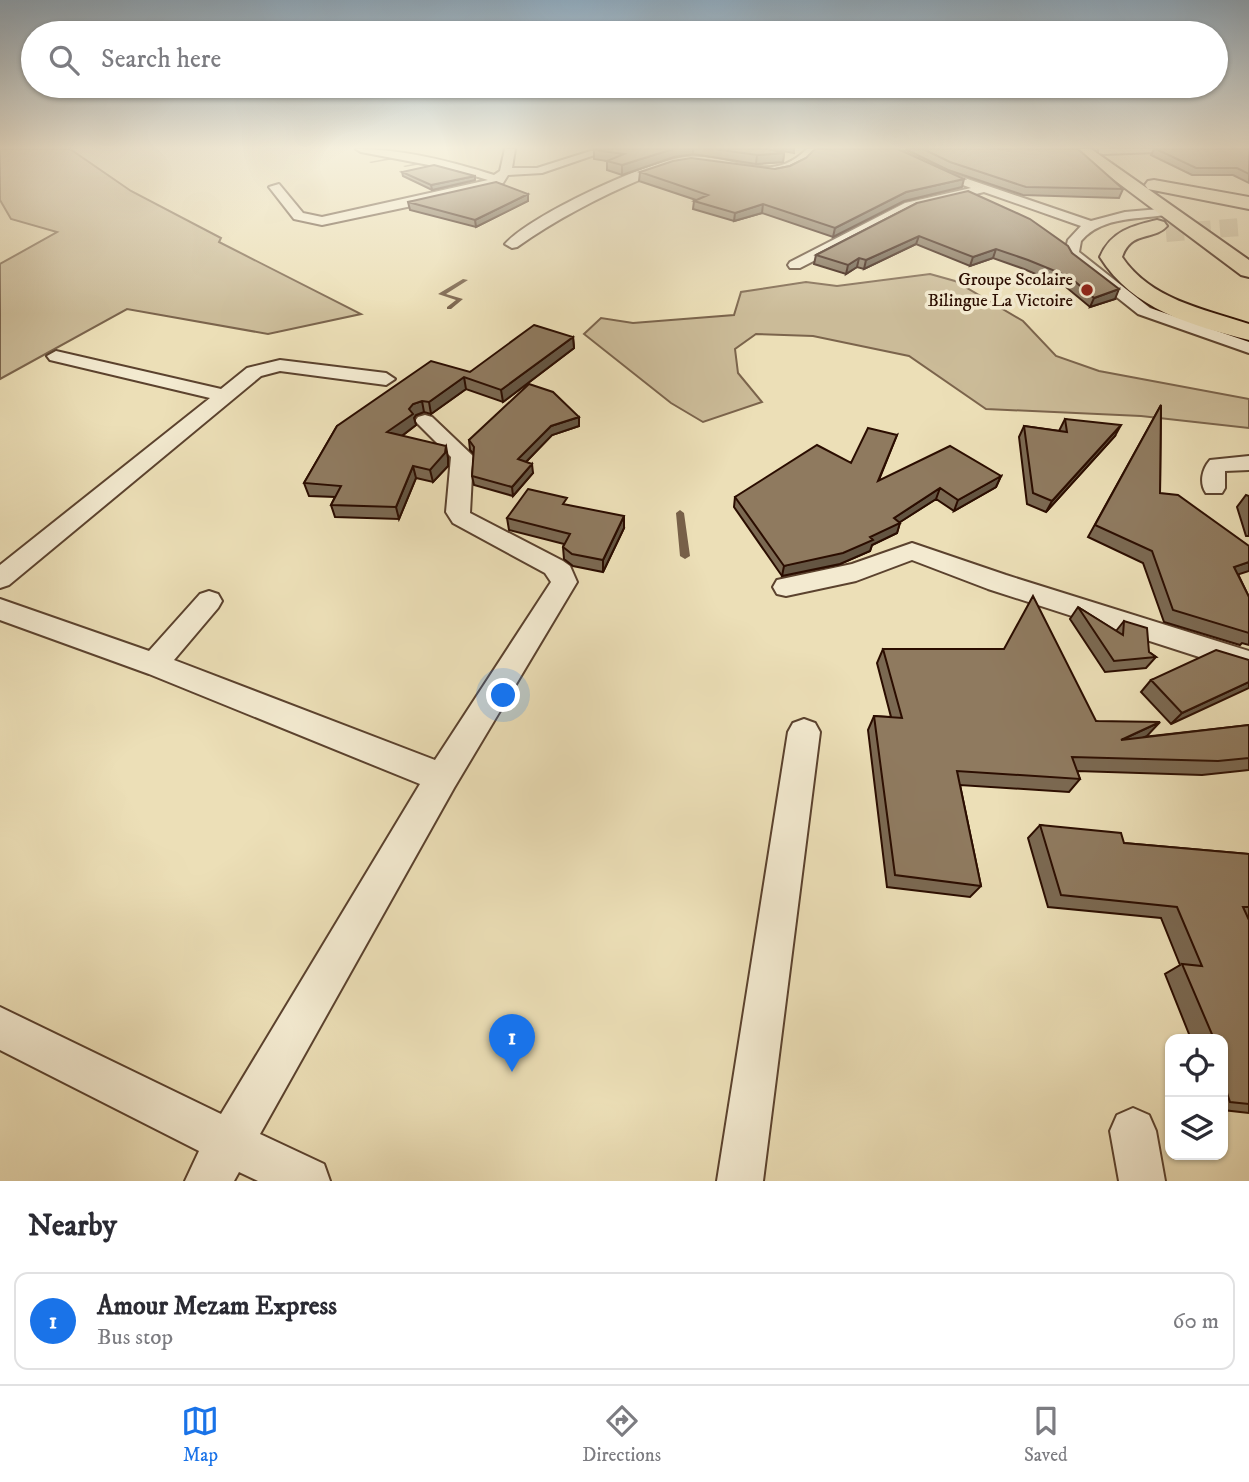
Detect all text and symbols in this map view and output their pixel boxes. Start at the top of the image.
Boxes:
search box [21,21,1228,98]
icon: search [45,41,83,79]
text: Search here [101,43,221,76]
place label: Groupe Scolaire Bilingue La Victoire [927,269,1073,312]
marker: Groupe Scolaire Bilingue La Victoire [1079,282,1095,298]
your location [486,678,520,712]
pin: 1 [489,1014,535,1072]
map controls [1165,1034,1228,1160]
button: locate [1165,1034,1228,1097]
button: layers [1165,1097,1228,1160]
text: Nearby [28,1208,117,1245]
text: Amour Mezam Express [97,1290,337,1323]
text: 1 [49,1307,57,1336]
text: 60 m [1172,1307,1219,1336]
text: Bus stop [97,1323,173,1352]
tab: Map [181,1402,219,1467]
tab: Directions [582,1402,661,1467]
tab: Saved [1024,1402,1068,1467]

